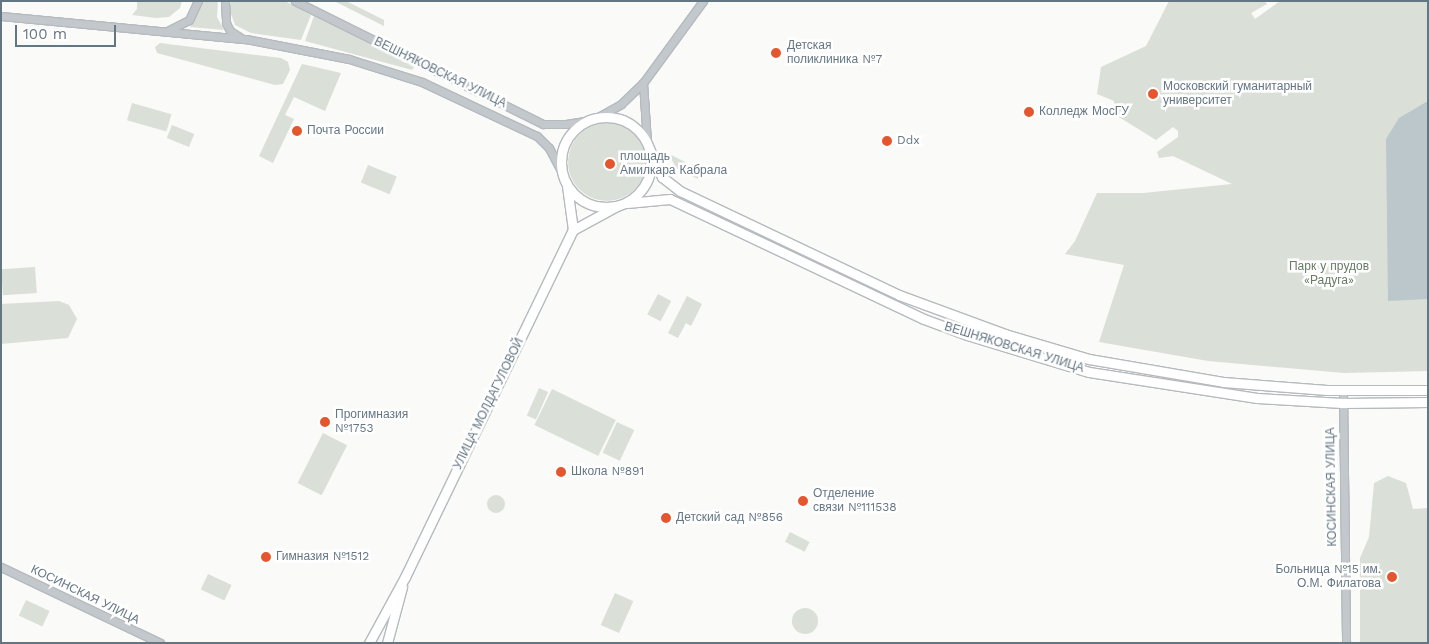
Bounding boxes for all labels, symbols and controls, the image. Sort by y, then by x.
scale bar [18,15,119,47]
text: 100 m [23,25,67,43]
street label: ВЕШНЯКОВСКАЯ УЛИЦА [372,35,508,111]
place label: Детская поликлиника №7 [787,39,882,67]
marker: Детская поликлиника №7 [769,46,783,60]
place label: Московский гуманитарный университет [1163,80,1312,108]
marker: Московский гуманитарный университет [1147,88,1159,100]
place label: Колледж МосГУ [1039,105,1129,119]
marker: Колледж МосГУ [1023,106,1035,118]
place label: Почта России [307,124,384,138]
marker: Почта России [291,125,303,137]
place label: Ddx [897,134,920,148]
marker: Ddx [881,135,893,147]
place label: площадь Амилкара Кабрала [620,150,727,178]
marker: площадь Амилкара Кабрала [604,158,616,170]
park label: Парк у прудов «Радуга» [1289,260,1369,288]
street label: ВЕШНЯКОВСКАЯ УЛИЦА [942,320,1086,376]
street label: УЛИЦА МОЛДАГУЛОВОЙ [451,336,527,472]
place label: Прогимназия №1753 [335,408,408,436]
marker: Прогимназия №1753 [319,416,331,428]
street label: КОСИНСКАЯ УЛИЦА [1324,427,1340,547]
place label: Школа №891 [571,465,644,479]
marker: Школа №891 [555,466,567,478]
place label: Отделение связи №111538 [813,487,897,515]
marker: Отделение связи №111538 [797,495,809,507]
place label: Детский сад №856 [676,511,783,525]
marker: Детский сад №856 [660,512,672,524]
place label: Гимназия №1512 [276,550,369,564]
marker: Гимназия №1512 [260,551,272,563]
street label: КОСИНСКАЯ УЛИЦА [28,562,142,628]
place label: Больница №15 им. О.М. Филатова [1275,563,1381,591]
marker: Больница №15 им. О.М. Филатова [1385,570,1399,584]

